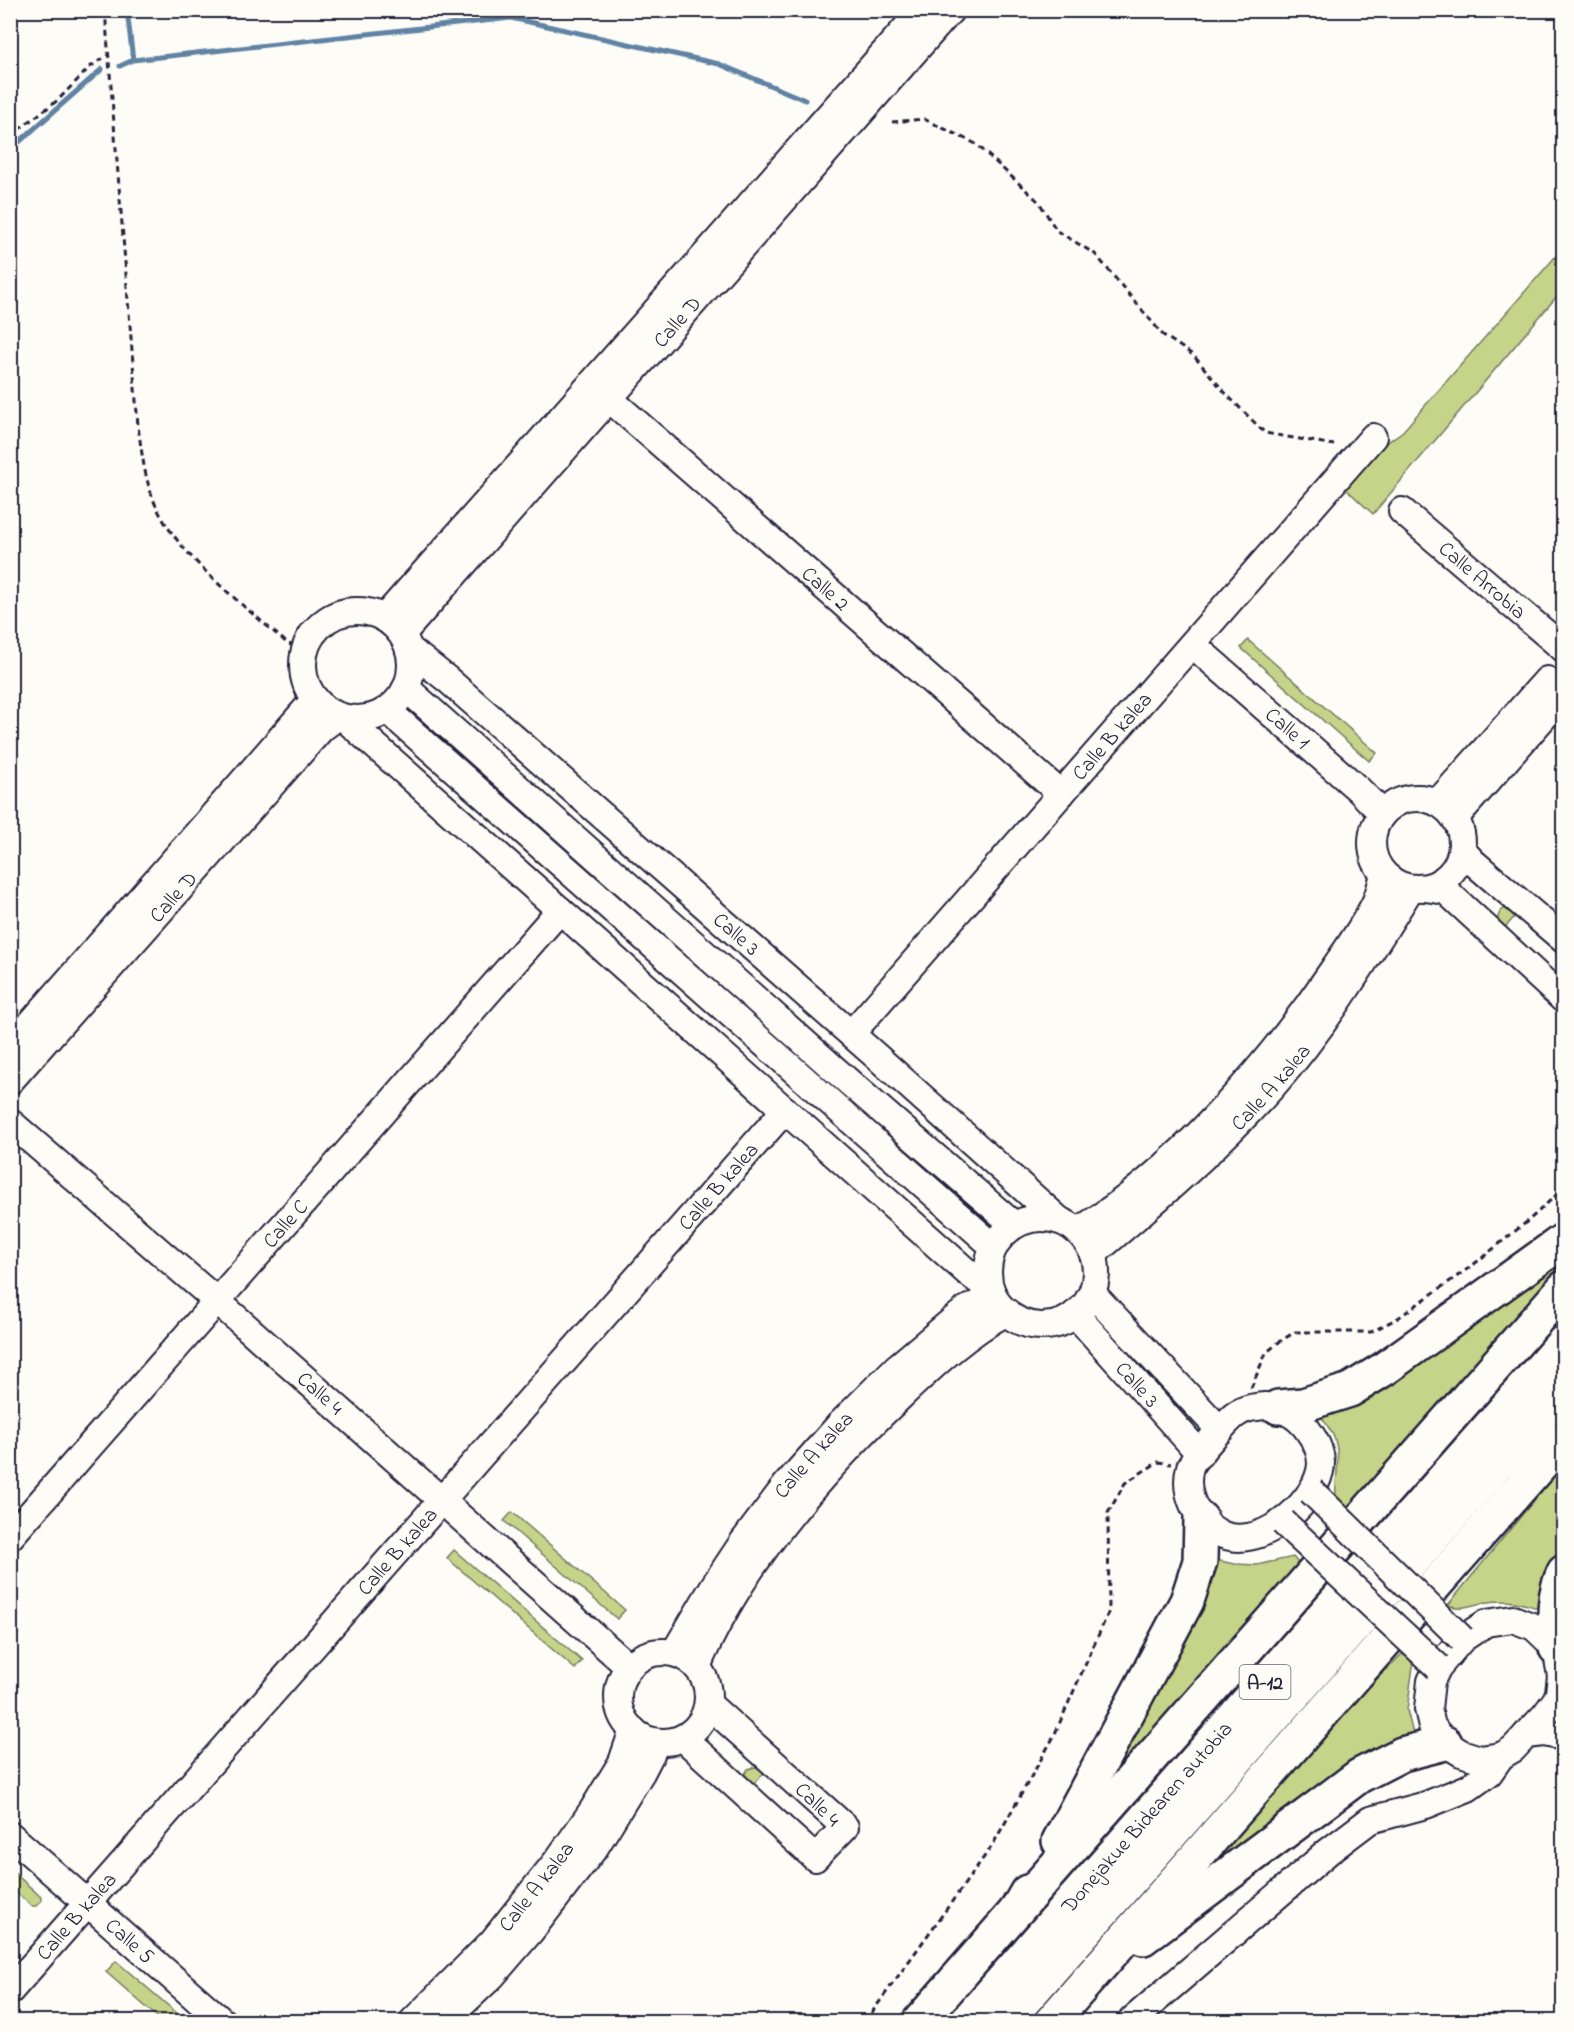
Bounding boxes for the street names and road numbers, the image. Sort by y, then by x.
street label: Calle D [647,291,709,355]
street label: Calle Arrobia [1431,535,1532,627]
street label: Calle 2 [794,560,855,619]
street label: Calle B kalea [1066,686,1160,788]
street label: Calle 1 [1257,701,1316,758]
street label: Calle D [143,866,206,930]
street label: Calle 3 [705,906,765,964]
street label: Calle A kalea [1225,1038,1319,1139]
street label: Calle B kalea [672,1137,767,1238]
street label: Calle C [257,1194,316,1256]
street label: Calle 3 [1107,1356,1165,1415]
street label: Calle 4 [289,1365,349,1423]
street label: Calle A kalea [768,1405,861,1506]
street label: Calle B kalea [351,1502,446,1603]
road number: A-12 [1240,1665,1290,1699]
street label: Donejakue Bidearen autobia [1054,1716,1240,1921]
street label: Calle 4 [787,1776,846,1835]
street label: Calle A kalea [492,1836,583,1939]
street label: Calle B kalea [30,1866,125,1968]
street label: Calle 5 [98,1912,160,1972]

